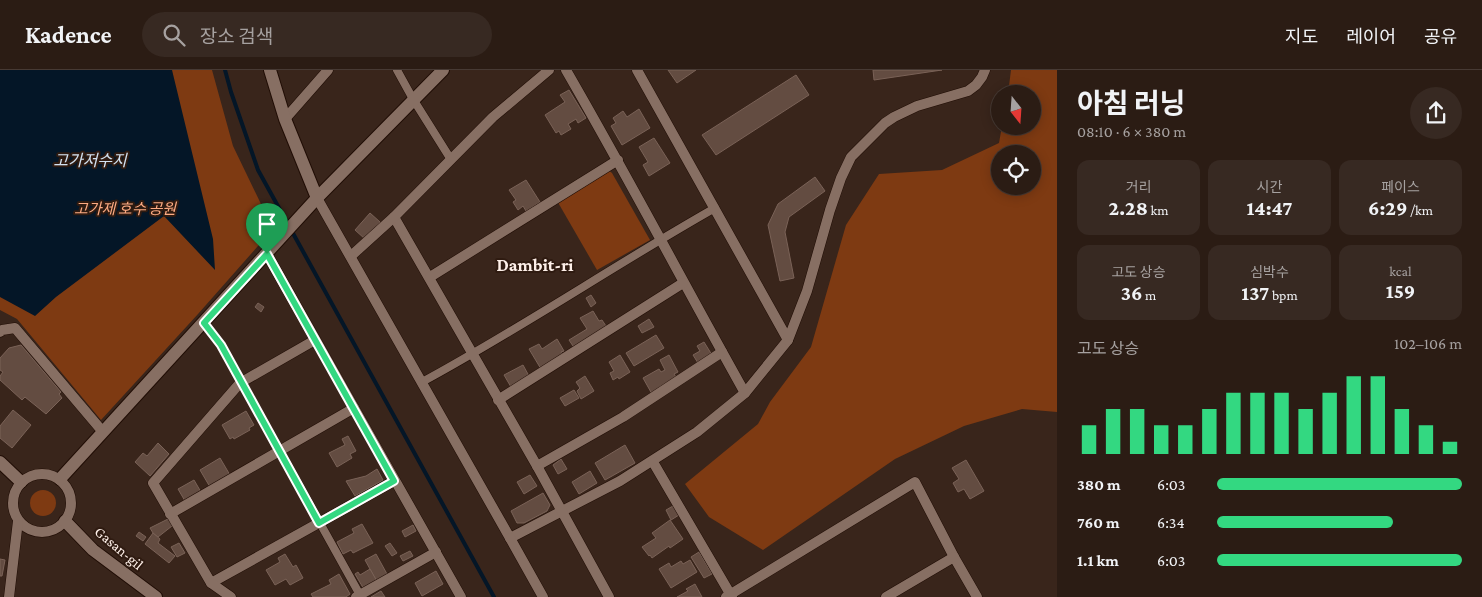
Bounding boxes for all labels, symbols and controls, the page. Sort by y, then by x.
search box [142,12,492,57]
text: Kadence [25,21,112,48]
icon: search [160,21,188,49]
text: 장소 검색 [200,26,273,47]
text: 지도 [1285,27,1318,47]
text: 레이어 [1346,27,1396,47]
text: 공유 [1424,27,1457,47]
north arrow [991,85,1041,135]
map controls [991,85,1041,195]
button: share [1410,87,1462,139]
text: 아침 러닝 [1077,88,1185,119]
text: 08:10 · 6 × 380 m [1077,123,1186,140]
button: locate [991,145,1041,195]
water label: 고가저수지 [53,152,128,169]
text: 거리 [1126,179,1151,195]
text: 시간 [1257,179,1282,195]
text: 페이스 [1381,179,1420,195]
text: 2.28 [1108,196,1148,220]
text: 14:47 [1247,196,1293,220]
text: 6:29 [1368,196,1407,220]
park label: 고가제 호수 공원 [74,201,177,217]
text: km [1148,202,1169,218]
text: /km [1407,202,1433,218]
pin [246,203,288,254]
icon: arrive [253,210,281,238]
district label: Dambit-ri [496,255,574,275]
text: kcal [1389,263,1412,279]
text: 고도 상승 [1111,264,1166,280]
text: 심박수 [1250,264,1289,280]
text: 159 [1386,279,1415,303]
text: 36 [1121,281,1142,305]
text: 137 [1241,281,1269,305]
text: m [1142,287,1156,303]
text: bpm [1269,287,1298,303]
text: 102–106 m [1394,335,1462,352]
text: 고도 상승 [1077,340,1139,357]
text: 380 m [1077,476,1120,493]
text: 6:03 [1157,476,1185,493]
text: 760 m [1077,514,1120,531]
text: 6:34 [1157,514,1185,531]
street label: Gasan-gil [91,523,146,574]
text: 1.1 km [1077,552,1119,569]
text: 6:03 [1157,552,1185,569]

